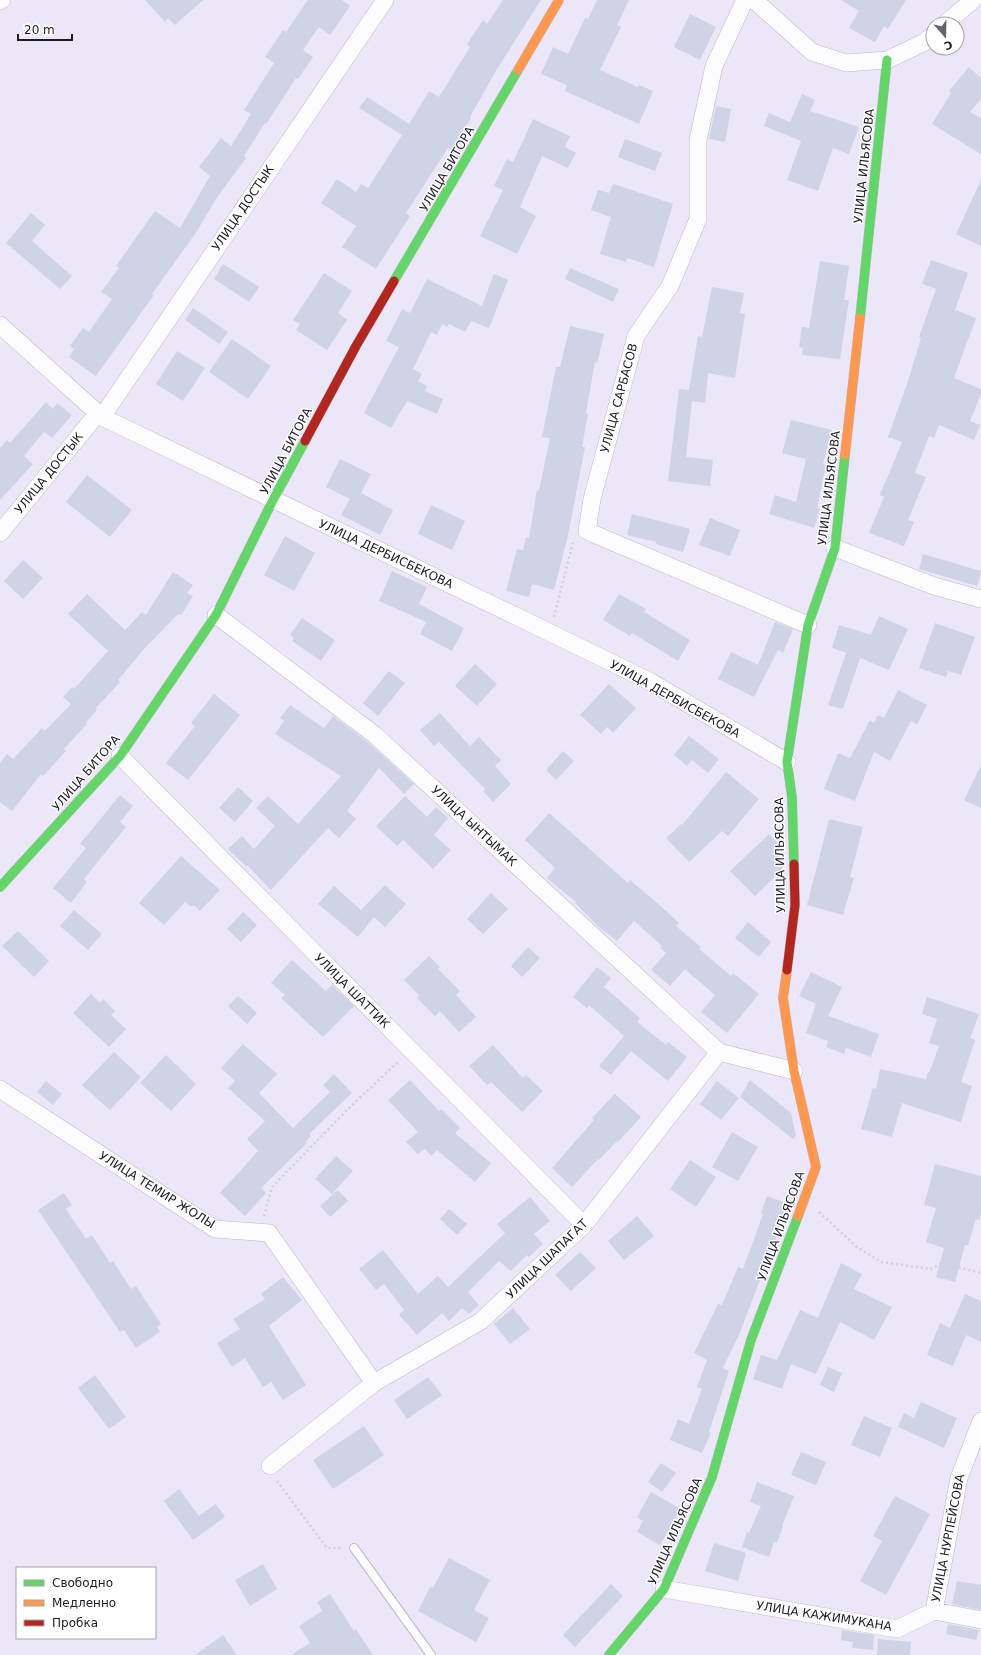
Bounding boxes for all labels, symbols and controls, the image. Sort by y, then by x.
scale bar [18,16,72,42]
north arrow [925,16,965,56]
text: 20 m [24,23,55,37]
text: С [942,37,954,52]
street label: УЛИЦА ИЛЬЯСОВА [851,107,877,224]
street label: УЛИЦА БИТОРА [417,123,477,214]
street label: УЛИЦА ДОСТЫК [209,162,277,253]
street label: УЛИЦА САРБАСОВ [598,342,640,454]
street label: УЛИЦА БИТОРА [257,405,315,497]
street label: УЛИЦА ДОСТЫК [12,429,86,516]
street label: УЛИЦА ИЛЬЯСОВА [815,429,843,546]
street label: УЛИЦА ДЕРБИСБЕКОВА [317,517,456,592]
street label: УЛИЦА ДЕРБИСБЕКОВА [607,657,743,741]
street label: УЛИЦА БИТОРА [49,732,123,814]
street label: УЛИЦА ЫНТЫМАК [429,783,520,869]
street label: УЛИЦА ИЛЬЯСОВА [772,796,788,913]
street label: УЛИЦА ШАТТИК [312,951,393,1032]
street label: УЛИЦА ТЕМИР ЖОЛЫ [96,1149,218,1231]
street label: УЛИЦА ИЛЬЯСОВА [755,1169,808,1283]
street label: УЛИЦА ШАПАГАТ [503,1216,591,1301]
street label: УЛИЦА НУРПЕЙСОВА [928,1472,967,1603]
street label: УЛИЦА ИЛЬЯСОВА [645,1475,705,1587]
legend [16,1567,156,1639]
text: Свободно [52,1576,113,1590]
text: Медленно [52,1596,116,1610]
street label: УЛИЦА КАЖИМУКАНА [755,1598,893,1634]
text: Пробка [52,1616,98,1630]

